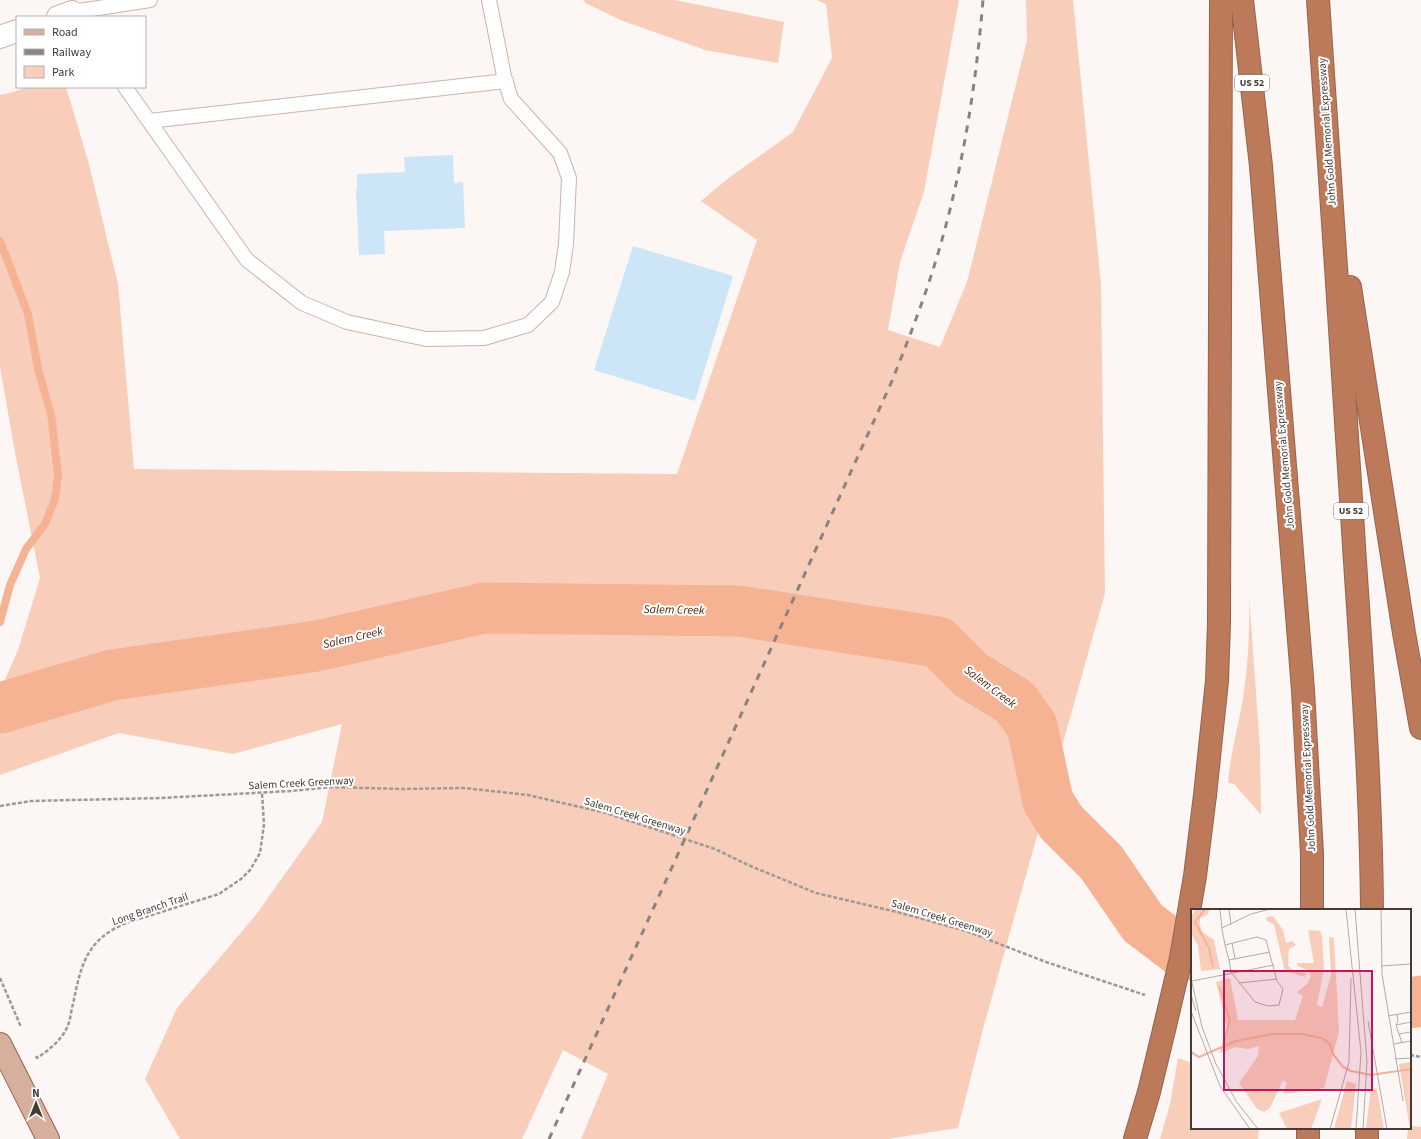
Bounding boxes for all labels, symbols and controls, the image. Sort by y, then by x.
legend [16,16,146,88]
text: Road [52,24,78,41]
text: Railway [52,44,91,61]
street label: John Gold Memorial Expressway [1314,58,1340,206]
text: Park [52,64,74,81]
road number: US 52 [1235,75,1269,91]
street label: John Gold Memorial Expressway [1270,381,1298,529]
road number: US 52 [1334,503,1368,519]
water label: Salem Creek [643,601,705,619]
water label: Salem Creek [321,623,385,653]
water label: Salem Creek [961,662,1020,712]
street label: John Gold Memorial Expressway [1297,704,1319,852]
street label: Salem Creek Greenway [248,773,354,793]
street label: Salem Creek Greenway [582,793,688,839]
street label: Long Branch Trail [110,889,190,929]
street label: Salem Creek Greenway [889,895,995,941]
inset map [1191,909,1411,1129]
north arrow [16,1083,56,1123]
text: N [32,1086,40,1101]

